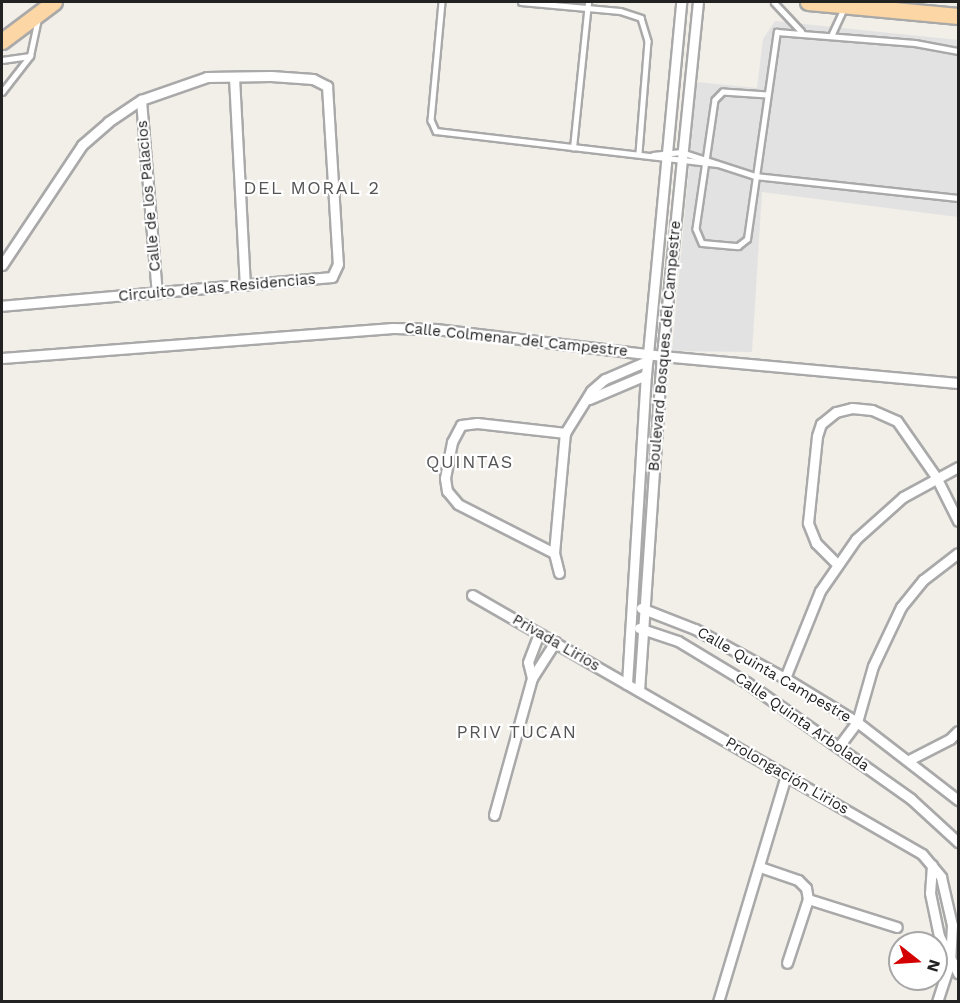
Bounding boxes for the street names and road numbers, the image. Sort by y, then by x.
street label: Calle de los Palacios [133,120,165,272]
street label: Boulevard Bosques del Campestre [645,220,685,472]
street label: Circuito de las Residencias [118,270,316,306]
street label: Calle Colmenar del Campestre [403,319,629,361]
street label: Privada Lirios [509,611,603,675]
street label: Calle Quinta Campestre [694,623,854,727]
street label: Calle Quinta Arbolada [731,669,873,775]
street label: Prolongación Lirios [722,733,852,819]

